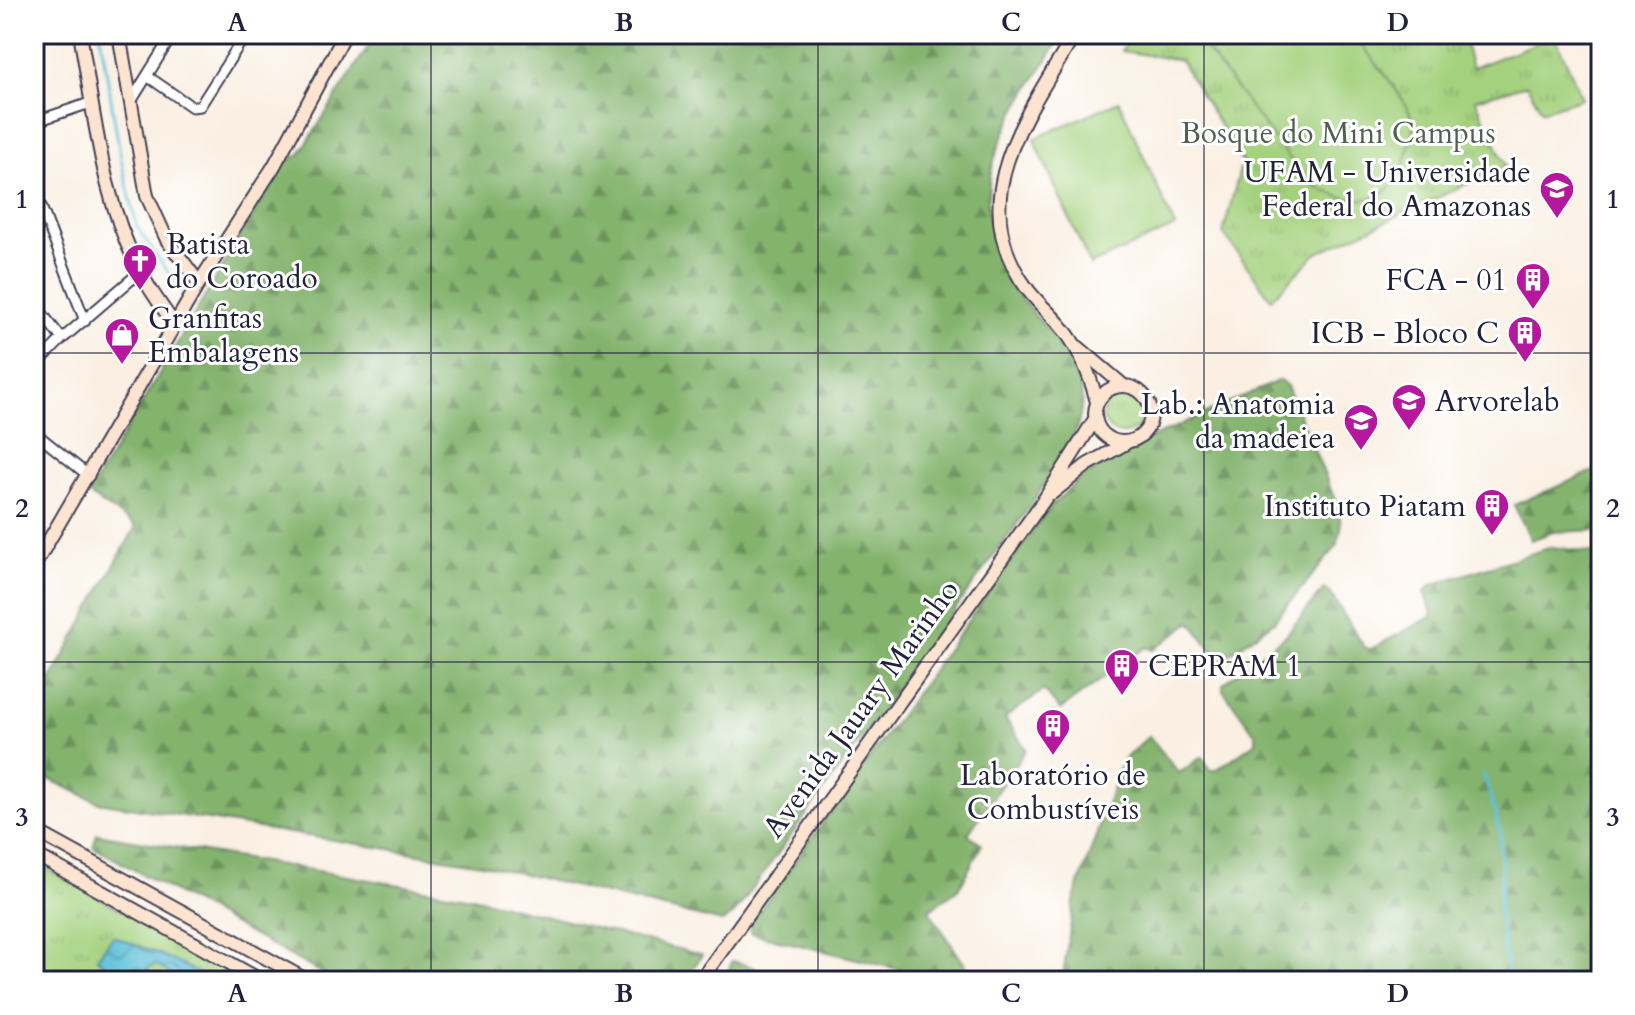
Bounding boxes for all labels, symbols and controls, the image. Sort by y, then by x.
text: A [227,5,247,40]
text: B [615,5,633,40]
text: C [1001,5,1021,40]
text: D [1387,5,1409,40]
park label: Bosque do Mini Campus [1180,113,1496,154]
place label: UFAM - Universidade Federal do Amazonas [1244,152,1531,227]
school or university icon: UFAM - Universidade Federal do Amazonas [1538,170,1576,220]
text: 1 [15,182,29,217]
text: 1 [1606,182,1620,217]
place label: Batista do Coroado [166,224,318,299]
church icon: Batista do Coroado [121,242,159,292]
place label: FCA - 01 [1385,260,1507,301]
building icon: FCA - 01 [1514,261,1552,311]
place label: Granfitas Embalagens [148,298,299,373]
place label: ICB - Bloco C [1311,313,1499,354]
building icon: ICB - Bloco C [1506,314,1544,364]
shop icon: Granfitas Embalagens [103,316,141,366]
place label: Arvorelab [1435,381,1560,422]
school or university icon: Arvorelab [1390,382,1428,432]
place label: Lab.: Anatomia da madeiea [1141,384,1335,459]
school or university icon: Lab.: Anatomia da madeiea [1342,402,1380,452]
place label: Instituto Piatam [1264,486,1467,527]
building icon: Instituto Piatam [1473,487,1511,537]
text: 2 [15,491,29,526]
text: 2 [1606,491,1620,526]
street label: Avenida Jauary Marinho [753,571,969,847]
place label: CEPRAM 1 [1148,646,1301,687]
building icon: CEPRAM 1 [1103,647,1141,697]
building icon: Laboratório de Combustíveis [1034,707,1072,757]
place label: Laboratório de Combustíveis [960,755,1146,830]
text: 3 [15,800,29,835]
text: 3 [1606,800,1620,835]
text: A [227,976,247,1011]
text: B [615,976,633,1011]
text: C [1001,976,1021,1011]
text: D [1387,976,1409,1011]

